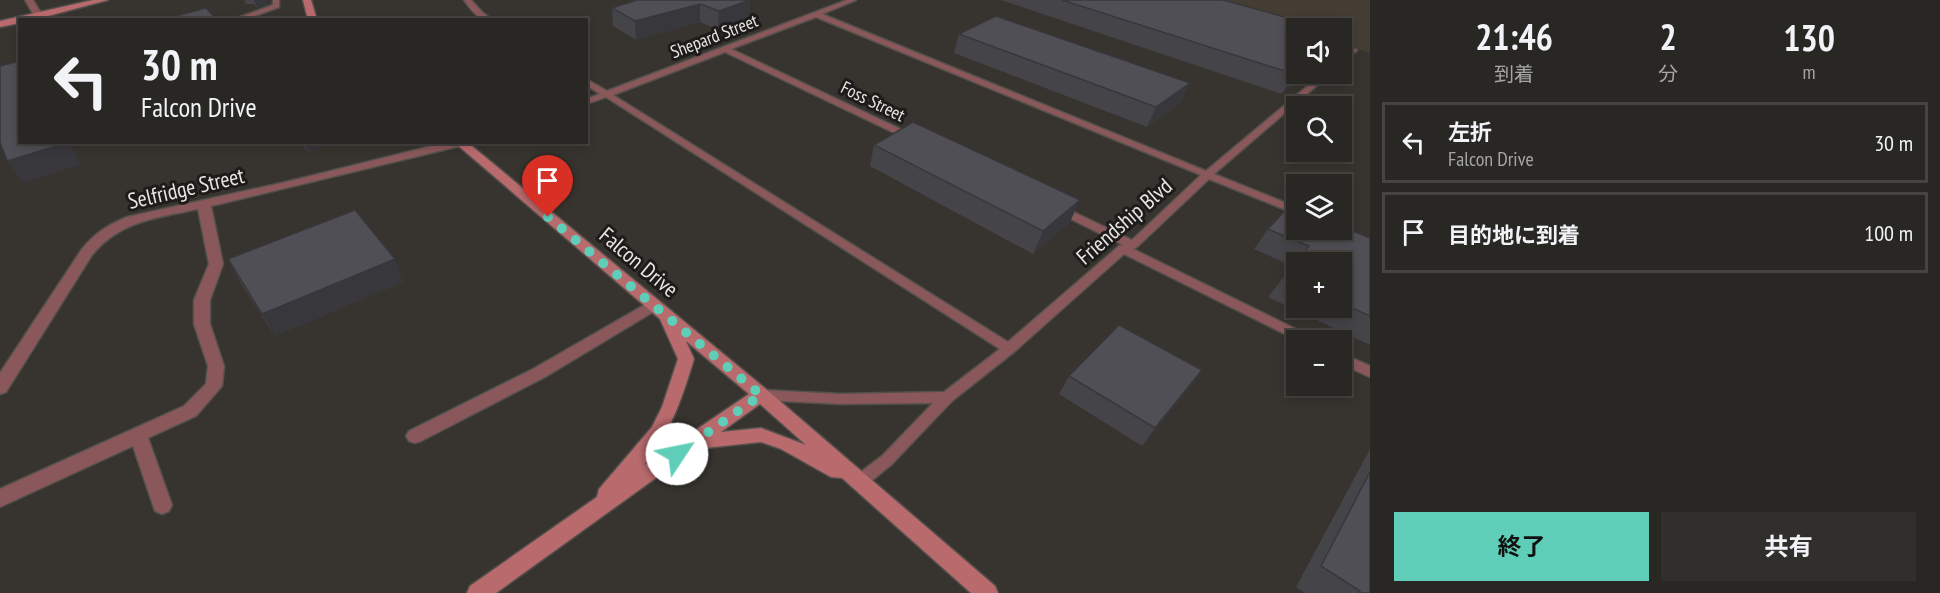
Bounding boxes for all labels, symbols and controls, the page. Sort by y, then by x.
street label: Shepard Street [667,9,761,63]
text: 21:46 [1475,13,1553,60]
text: 2 [1660,13,1677,60]
text: 130 [1783,14,1835,61]
map controls [1286,18,1352,396]
button: sound [1286,18,1352,84]
text: 30 m [141,37,218,92]
icon: left [42,42,120,120]
text: m [1803,59,1816,85]
text: 到着 [1494,61,1534,87]
text: 分 [1658,61,1678,87]
street label: Foss Street [837,76,909,126]
text: Falcon Drive [141,90,257,124]
button: search [1286,96,1352,162]
text: 左折 [1448,118,1492,146]
icon: left [1397,126,1430,159]
text: 30 m [1874,129,1913,157]
text: Falcon Drive [1448,146,1534,172]
pin [522,155,573,217]
street label: Selfridge Street [125,161,247,215]
icon: arrive [531,164,564,197]
street label: Friendship Blvd [1070,172,1178,270]
button: layers [1286,174,1352,240]
icon: arrive [1397,216,1430,249]
text: 100 m [1864,219,1913,247]
street label: Falcon Drive [594,221,684,303]
text: 目的地に到着 [1448,221,1580,249]
button: + [1286,252,1352,318]
button: − [1286,330,1352,396]
position arrow [645,422,709,486]
button: 終了 [1394,512,1649,581]
button: 共有 [1661,512,1916,581]

